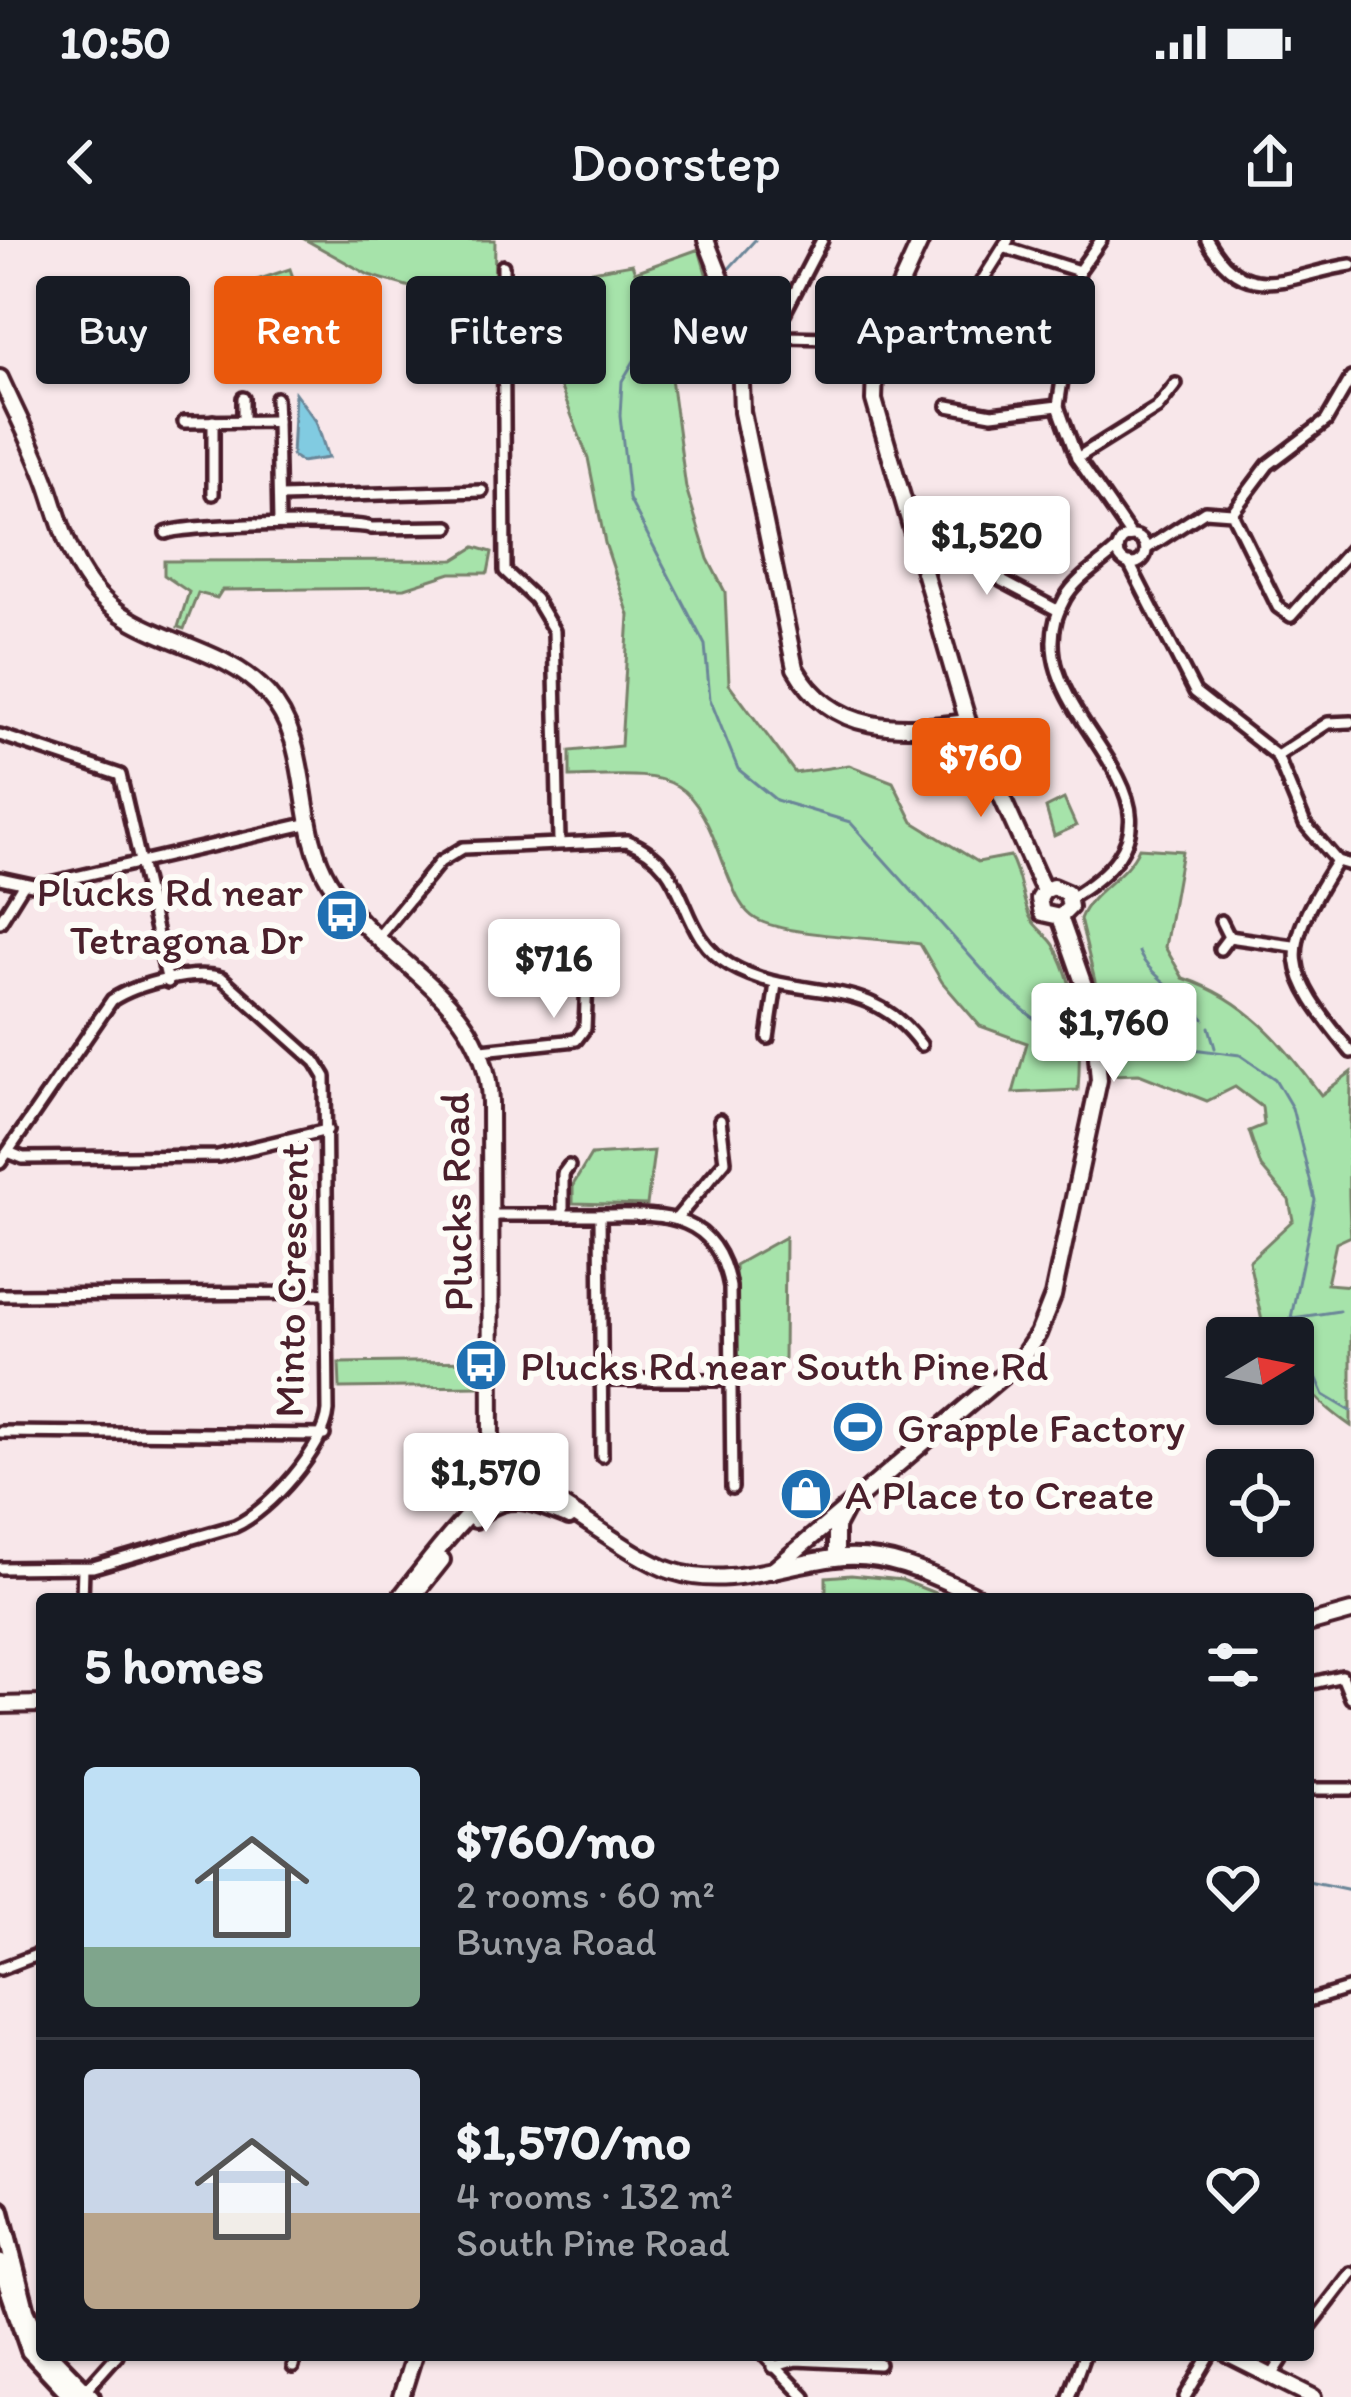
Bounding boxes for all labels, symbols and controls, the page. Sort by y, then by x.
text: 10:50 [60,15,171,69]
icon: back [48,129,114,195]
icon: share [1237,129,1303,195]
text: Doorstep [570,130,781,195]
chip: Buy [36,276,190,384]
chip: Rent [214,276,382,384]
chip: Filters [406,276,606,384]
chip: New [630,276,791,384]
chip: Apartment [815,276,1095,384]
pin: $1,520 [889,496,1085,598]
text: $1,520 [931,511,1043,558]
pin: $760 [910,718,1052,820]
text: $760 [939,733,1023,780]
place label: Plucks Rd near Tetragona Dr [36,866,303,965]
bus stop icon: Plucks Rd near Tetragona Dr [314,887,370,943]
pin: $716 [483,919,625,1021]
text: $716 [515,934,593,981]
pin: $1,760 [1016,983,1212,1085]
text: $1,760 [1058,998,1170,1045]
street label: Plucks Road [429,1092,483,1312]
street label: Minto Crescent [263,1142,319,1418]
north arrow [1206,1317,1314,1425]
map controls [1206,1317,1314,1557]
bus stop icon: Plucks Rd near South Pine Rd [453,1337,509,1393]
place label: Plucks Rd near South Pine Rd [520,1340,1048,1391]
sports icon: Grapple Factory [830,1399,886,1455]
place label: Grapple Factory [897,1402,1185,1453]
pin: $1,570 [388,1433,584,1535]
text: $1,570 [431,1448,541,1495]
button: locate [1206,1449,1314,1557]
shop icon: A Place to Create [778,1466,834,1522]
place label: A Place to Create [845,1469,1154,1520]
icon: filters [1200,1632,1266,1698]
text: 5 homes [84,1635,264,1696]
text: $760/mo [456,1810,656,1871]
icon: home [180,1815,324,1959]
icon: heart [1200,1854,1266,1920]
text: 2 rooms · 60 m² [456,1871,715,1918]
text: Bunya Road [456,1918,657,1965]
text: $1,570/mo [456,2111,691,2172]
icon: home [180,2117,324,2261]
icon: heart [1200,2156,1266,2222]
text: 4 rooms · 132 m² [456,2172,733,2219]
text: South Pine Road [456,2219,730,2266]

